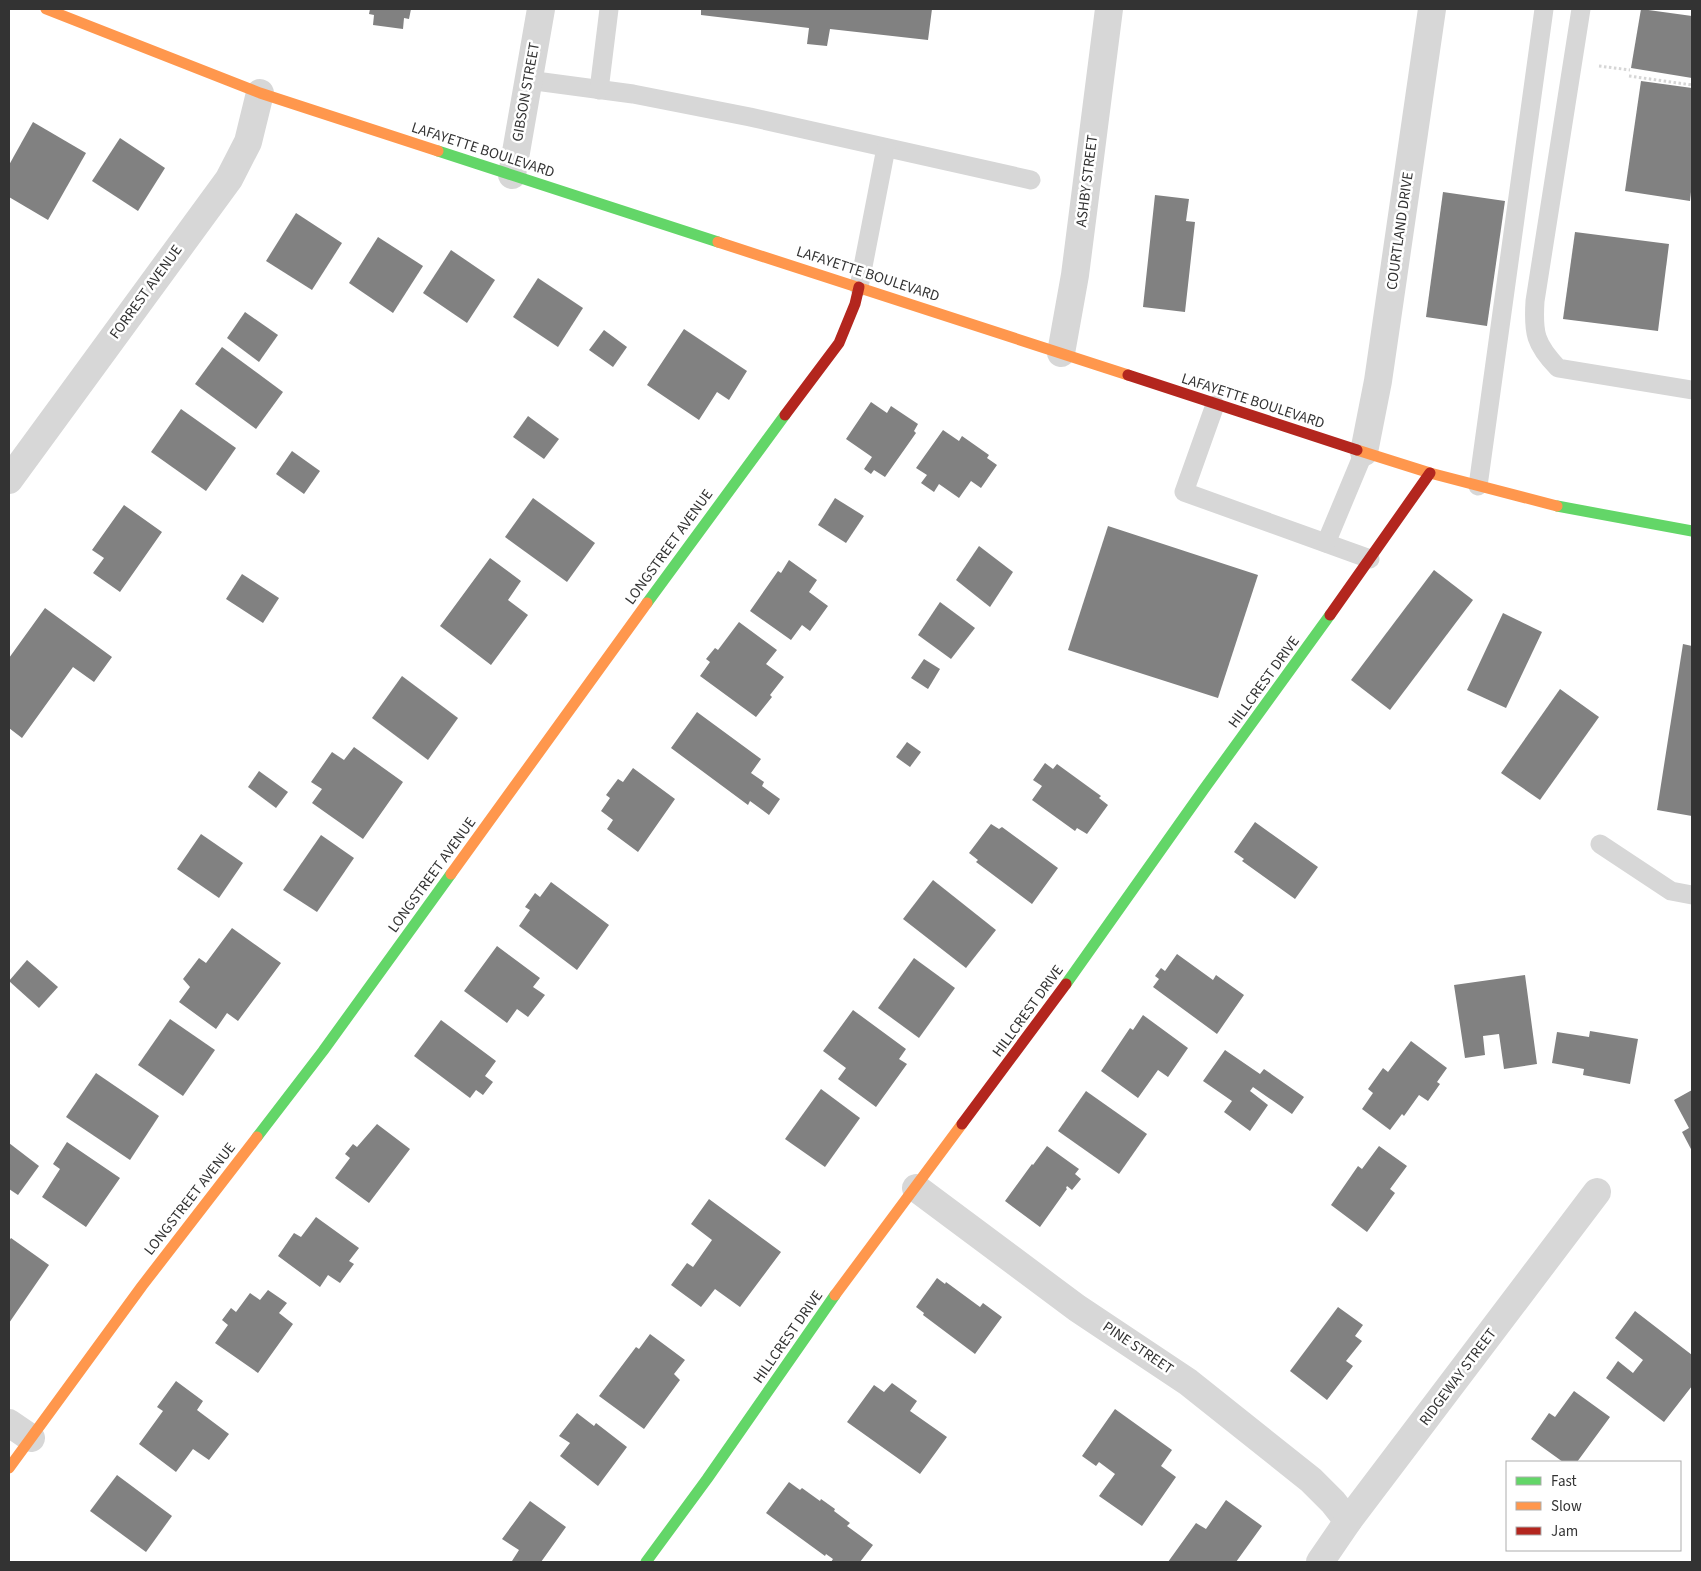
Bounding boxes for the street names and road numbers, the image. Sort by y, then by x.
street label: GIBSON STREET [507,41,545,143]
street label: LAFAYETTE BOULEVARD [409,117,557,183]
street label: ASHBY STREET [1071,134,1103,228]
street label: COURTLAND DRIVE [1381,171,1419,291]
street label: FORREST AVENUE [105,241,187,343]
street label: LAFAYETTE BOULEVARD [794,241,942,307]
street label: LAFAYETTE BOULEVARD [1179,368,1327,434]
street label: LONGSTREET AVENUE [620,485,718,609]
street label: HILLCREST DRIVE [1223,632,1305,732]
street label: LONGSTREET AVENUE [383,813,481,937]
street label: HILLCREST DRIVE [987,961,1069,1061]
street label: LONGSTREET AVENUE [139,1138,241,1260]
street label: HILLCREST DRIVE [748,1286,828,1388]
street label: PINE STREET [1098,1317,1178,1379]
street label: RIDGEWAY STREET [1414,1324,1502,1430]

